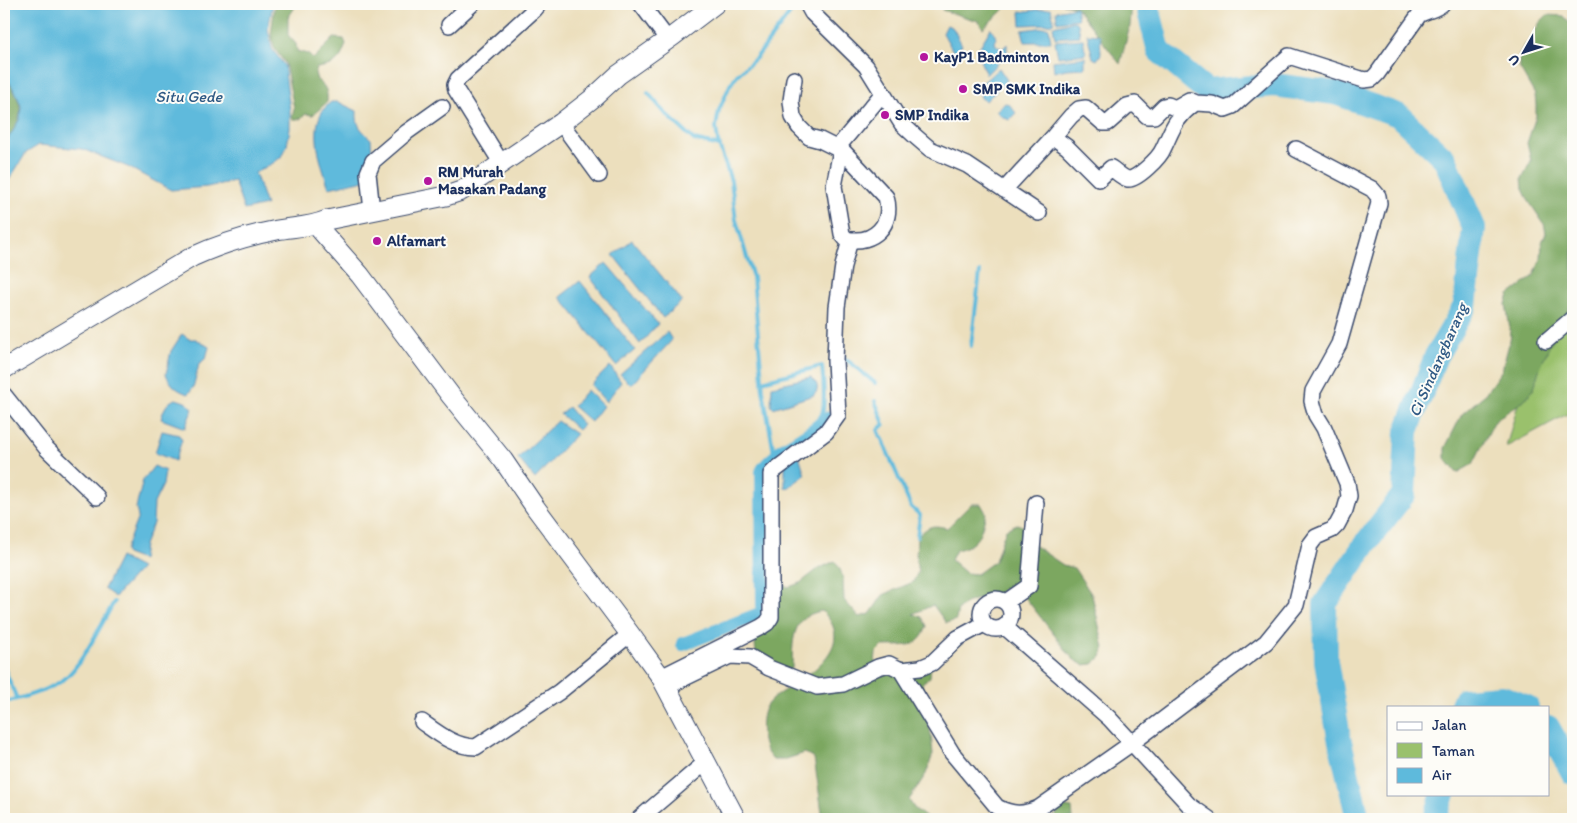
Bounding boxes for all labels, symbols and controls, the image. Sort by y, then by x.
north arrow [1500,28,1550,78]
place label: KayP1 Badminton [934,48,1050,67]
marker: KayP1 Badminton [918,51,930,63]
text: U [1505,51,1524,69]
place label: SMP SMK Indika [973,80,1081,98]
marker: SMP SMK Indika [957,83,969,95]
water label: Situ Gede [156,87,224,106]
place label: SMP Indika [895,106,969,124]
marker: SMP Indika [879,109,891,121]
place label: RM Murah Masakan Padang [438,163,547,199]
marker: RM Murah Masakan Padang [422,175,434,187]
place label: Alfamart [386,232,446,250]
marker: Alfamart [371,235,383,247]
water label: Ci Sindangbarang [1404,299,1472,420]
legend [1387,706,1550,796]
text: Jalan [1432,716,1466,734]
text: Taman [1432,742,1475,760]
text: Air [1432,766,1451,784]

